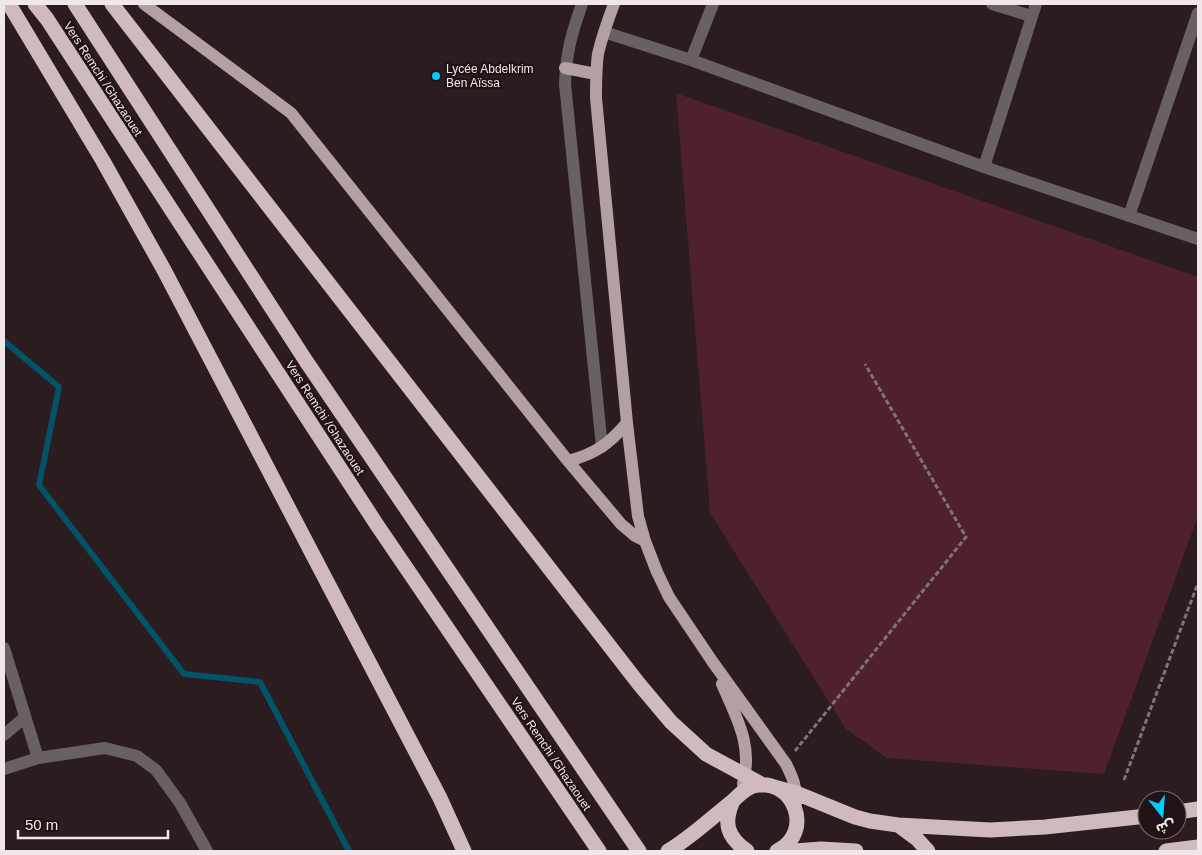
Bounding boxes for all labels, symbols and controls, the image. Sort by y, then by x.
street label: Vers Remchi /Ghazaouet [61,19,146,139]
place label: Lycée Abdelkrim Ben Aïssa [446,62,534,90]
marker: Lycée Abdelkrim Ben Aïssa [430,70,442,82]
street label: Vers Remchi /Ghazaouet [283,358,368,478]
street label: Vers Remchi /Ghazaouet [508,695,594,814]
north arrow [1137,790,1187,840]
scale bar [18,808,168,840]
text: 50 m [25,816,58,833]
text: ش [1154,817,1177,838]

